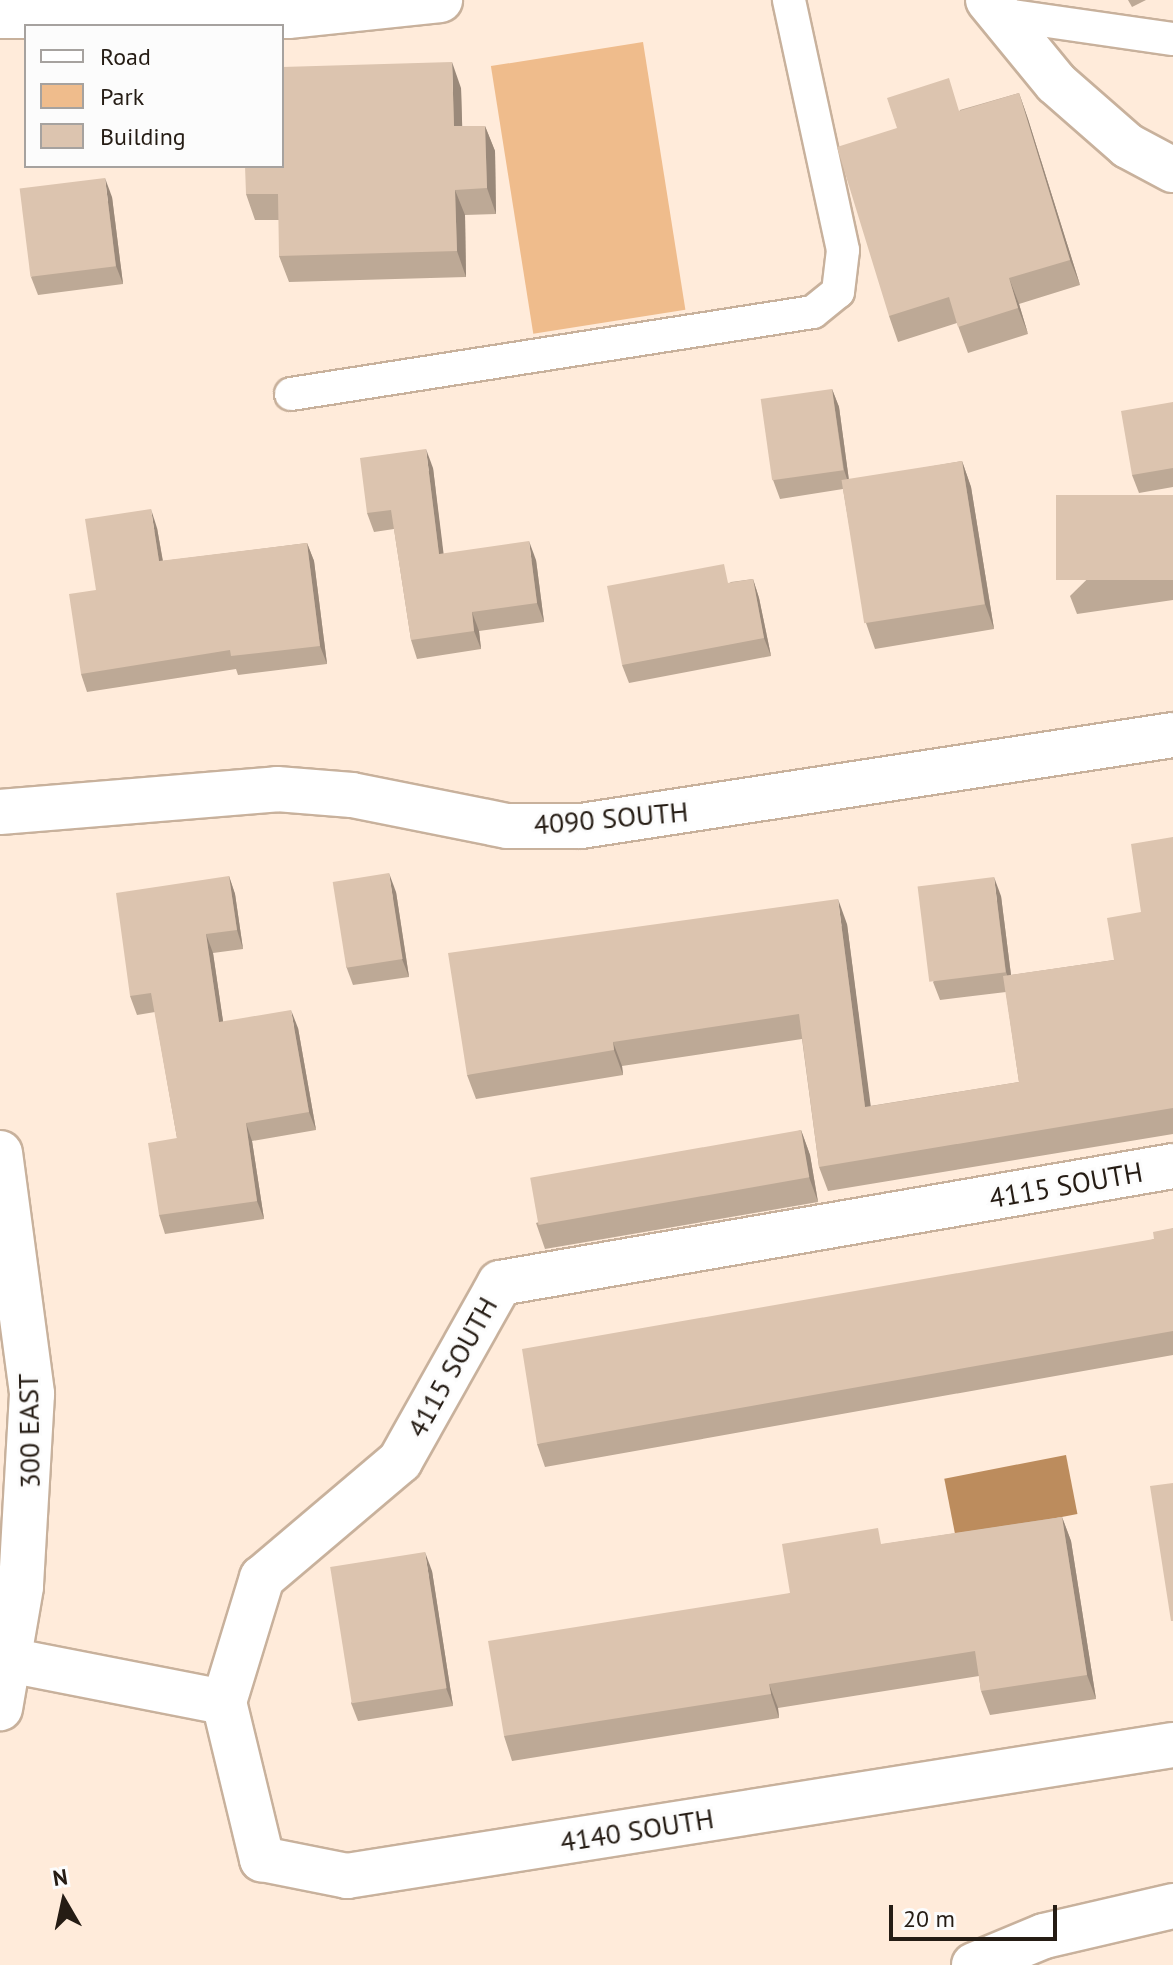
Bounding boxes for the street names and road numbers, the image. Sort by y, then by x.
street label: 4090 SOUTH [532,795,690,841]
street label: 4115 SOUTH [987,1155,1145,1215]
street label: 4115 SOUTH [400,1291,504,1443]
street label: 300 EAST [11,1373,47,1489]
street label: 4140 SOUTH [558,1801,716,1859]

